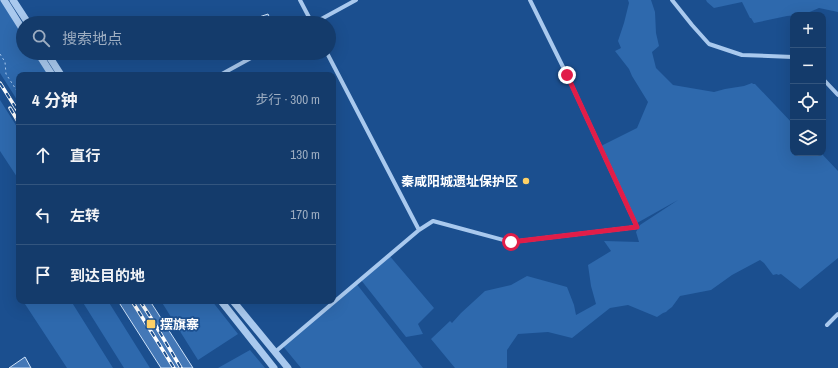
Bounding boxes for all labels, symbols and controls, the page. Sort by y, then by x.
map controls [790,12,826,156]
button: + [790,12,826,48]
search box [16,16,336,60]
icon: search [30,27,52,49]
text: 搜索地点 [62,28,122,49]
button: − [790,48,826,84]
route end [558,66,576,84]
button: locate [790,84,826,120]
text: 4 分钟 [32,88,78,111]
text: 步行 · 300 m [255,91,320,108]
button: layers [790,120,826,156]
icon: ahead [32,144,54,166]
text: 直行 [70,145,100,166]
text: 130 m [290,146,320,163]
place label: 秦咸阳城遗址保护区 [401,173,518,190]
marker: 秦咸阳城遗址保护区 [521,176,531,186]
icon: left [32,204,54,226]
text: 左转 [70,205,100,226]
text: 170 m [290,206,320,223]
route start [502,233,520,251]
icon: arrive [32,264,54,286]
text: 到达目的地 [70,265,145,286]
place label: 摆旗寨 [160,316,199,333]
marker: 摆旗寨 [145,318,157,330]

